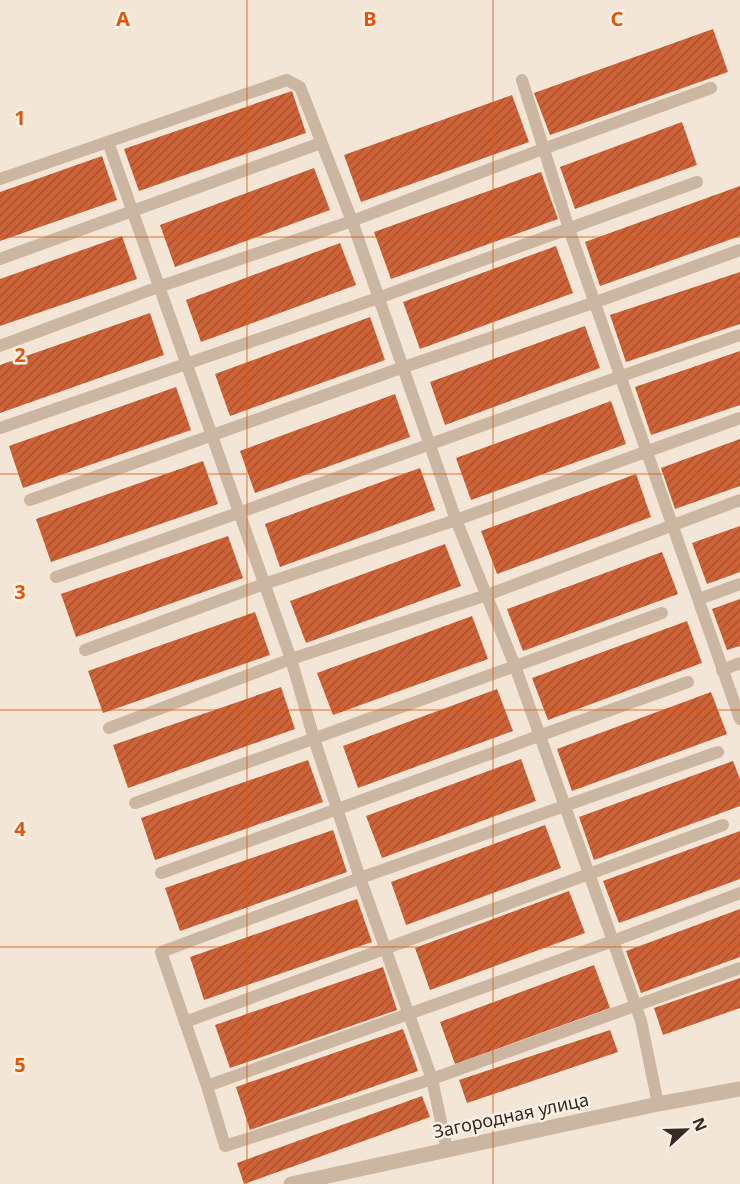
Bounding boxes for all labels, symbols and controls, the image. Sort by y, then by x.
text: A [116,5,130,32]
text: B [363,5,377,32]
text: C [611,5,624,32]
text: 1 [14,104,26,131]
text: 2 [14,341,26,368]
text: 3 [14,578,26,605]
text: 4 [14,815,26,842]
text: 5 [14,1051,26,1078]
street label: Загородная улица [431,1087,591,1143]
north arrow [656,1100,716,1160]
text: N [687,1114,713,1135]

